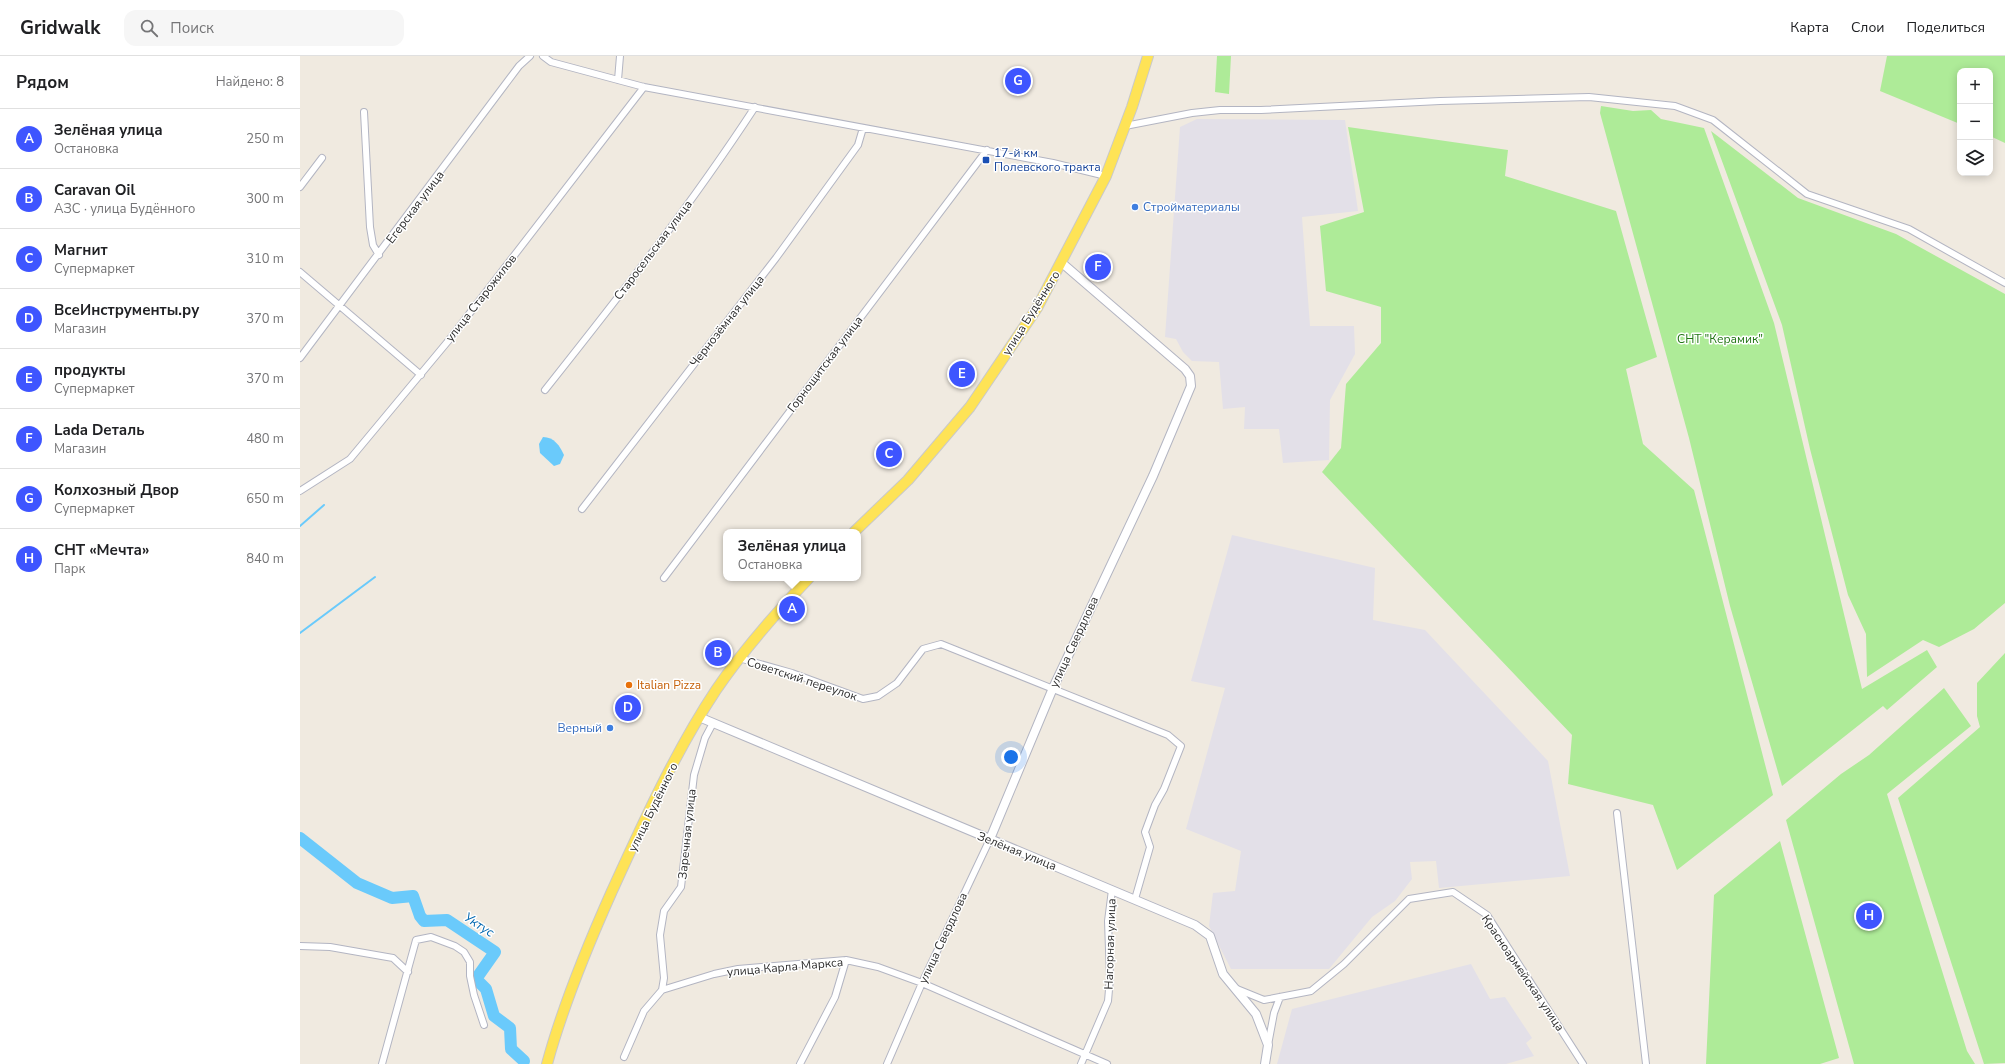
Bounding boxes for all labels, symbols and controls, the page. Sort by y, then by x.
search box [124,10,404,46]
text: Gridwalk [20,15,100,41]
icon: search [138,17,160,39]
text: Поиск [170,18,214,38]
text: Карта [1790,18,1829,37]
text: Слои [1851,18,1885,37]
text: Поделиться [1907,18,1985,37]
pin: G [1005,66,1031,96]
map controls [1957,68,1993,176]
button: + [1957,68,1993,104]
text: Рядом [16,71,69,94]
text: Найдено: 8 [216,73,284,91]
button: − [1957,104,1993,140]
text: Зелёная улица [54,120,163,140]
text: A [24,130,34,148]
text: 250 m [246,130,284,148]
text: Остановка [54,140,119,158]
button: layers [1957,140,1993,176]
place label: 17-й км Полевского тракта [994,145,1101,175]
marker: 17-й км Полевского тракта [981,155,991,165]
street label: Егерская улица [382,167,448,247]
text: Caravan Oil [54,180,135,200]
text: B [25,190,33,208]
text: 300 m [246,190,284,208]
street label: Старосельская улица [610,197,696,303]
place label: Стройматериалы [1143,199,1240,215]
text: АЗС · улица Будённого [54,200,195,218]
marker: Стройматериалы [1130,202,1140,212]
text: Магнит [54,240,108,260]
text: C [25,250,33,268]
text: 310 m [246,250,284,268]
street label: улица Старожилов [442,251,521,345]
pin: F [1085,252,1111,282]
text: Супермаркет [54,260,135,278]
street label: улица Будённого [998,267,1064,358]
street label: Чернозёмная улица [686,272,768,370]
text: ВсеИнструменты.ру [54,300,199,320]
text: D [24,310,34,328]
text: 370 m [246,310,284,328]
street label: Горнощитская улица [784,313,866,415]
text: Магазин [54,320,106,338]
park label: СНТ "Керамик" [1677,331,1763,347]
pin: E [949,359,975,389]
text: продукты [54,360,126,380]
text: E [25,370,33,388]
text: 370 m [246,370,284,388]
text: Супермаркет [54,380,135,398]
text: Lada Dеталь [54,420,144,440]
text: F [25,430,33,448]
text: 480 m [246,430,284,448]
pin: C [876,439,902,469]
text: Магазин [54,440,106,458]
text: Колхозный Двор [54,480,179,500]
text: G [24,490,34,508]
text: 650 m [246,490,284,508]
text: Супермаркет [54,500,135,518]
popup [723,529,861,581]
text: Зелёная улица [738,536,846,556]
text: СНТ «Мечта» [54,540,149,560]
text: H [24,550,34,568]
text: 840 m [246,550,284,568]
text: Остановка [738,556,803,574]
text: Парк [54,560,85,578]
pin: A [779,594,805,624]
street label: улица Свердлова [1046,594,1102,690]
pin: B [705,638,731,668]
street label: Советский переулок [745,654,860,705]
place label: Italian Pizza [637,677,701,693]
marker: Italian Pizza [624,680,634,690]
pin: D [615,693,641,723]
place label: Верный [557,720,602,736]
marker: Верный [605,723,615,733]
your location [1001,747,1021,767]
street label: улица Будённого [625,760,682,854]
street label: Заречная улица [674,788,700,880]
street label: Зелёная улица [975,828,1059,874]
street label: улица Свердлова [915,890,971,986]
street label: Нагорная улица [1100,898,1120,990]
pin: H [1856,901,1882,931]
water label: Уктус [460,908,499,942]
street label: Красноармейская улица [1478,912,1568,1034]
street label: улица Карла Маркса [726,954,844,980]

